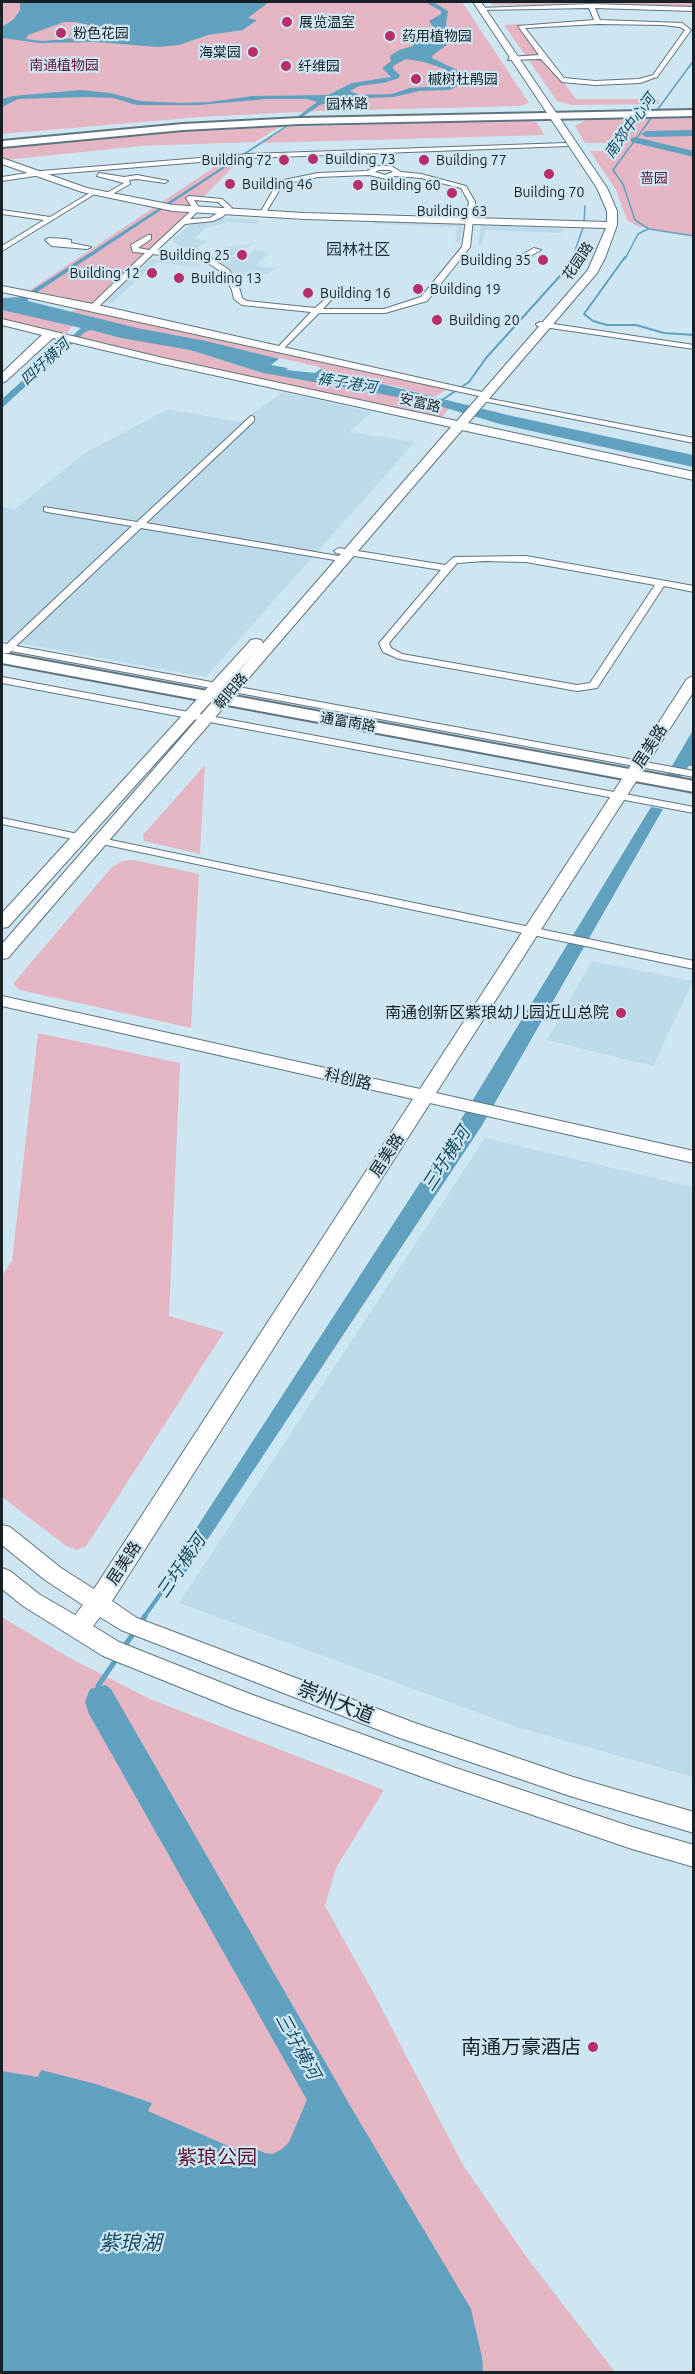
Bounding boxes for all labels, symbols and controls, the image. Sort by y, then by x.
place label: 展览温室 [299,14,355,30]
marker: 展览温室 [280,15,294,29]
place label: 粉色花园 [73,25,129,41]
marker: 粉色花园 [54,26,68,40]
place label: 药用植物园 [402,28,472,44]
marker: 药用植物园 [383,29,397,43]
place label: 海棠园 [199,44,241,60]
marker: 海棠园 [246,45,260,59]
park label: 南通植物园 [29,57,99,73]
place label: 纤维园 [298,58,340,74]
marker: 纤维园 [279,59,293,73]
place label: 槭树杜鹃园 [428,71,498,87]
marker: 槭树杜鹃园 [409,72,423,86]
water label: 南郊中心河 [601,90,659,162]
street label: 园林路 [326,95,368,113]
place label: Building 73 [325,151,396,167]
place label: Building 72 [201,152,272,168]
marker: Building 73 [306,152,320,166]
place label: Building 77 [436,152,507,168]
marker: Building 72 [277,153,291,167]
marker: Building 77 [417,153,431,167]
marker: Building 70 [542,167,556,181]
park label: 啬园 [640,170,668,186]
place label: Building 46 [242,176,313,192]
marker: Building 46 [223,177,237,191]
place label: Building 60 [370,177,441,193]
marker: Building 60 [351,178,365,192]
place label: Building 70 [514,184,584,200]
marker: Building 63 [445,186,459,200]
place label: Building 63 [417,203,487,219]
street label: 花园路 [559,239,597,283]
district label: 园林社区 [326,240,390,260]
place label: Building 25 [159,247,230,263]
marker: Building 25 [235,248,249,262]
place label: Building 35 [460,252,531,268]
marker: Building 35 [536,253,550,267]
place label: Building 12 [69,265,140,281]
marker: Building 12 [145,266,159,280]
place label: Building 13 [191,270,262,286]
marker: Building 13 [172,271,186,285]
place label: Building 19 [430,281,501,297]
marker: Building 19 [411,282,425,296]
place label: Building 16 [320,285,391,301]
marker: Building 16 [301,286,315,300]
place label: Building 20 [449,312,520,328]
marker: Building 20 [430,313,444,327]
water label: 四圩横河 [17,335,73,389]
water label: 裤子港河 [316,369,378,397]
street label: 安富路 [398,390,442,416]
street label: 朝阳路 [211,670,251,712]
street label: 通富南路 [319,709,377,735]
street label: 居美路 [629,721,671,771]
place label: 南通创新区紫琅幼儿园近山总院 [385,1003,609,1023]
marker: 南通创新区紫琅幼儿园近山总院 [614,1006,628,1020]
street label: 科创路 [322,1064,374,1094]
water label: 三圩横河 [417,1123,475,1195]
street label: 居美路 [366,1130,408,1180]
water label: 三圩横河 [152,1530,210,1602]
street label: 居美路 [103,1538,145,1588]
street label: 崇州大道 [294,1676,378,1728]
water label: 三圩横河 [271,2009,325,2083]
place label: 南通万豪酒店 [461,2035,581,2059]
marker: 南通万豪酒店 [586,2040,600,2054]
park label: 紫琅公园 [177,2145,257,2169]
water label: 紫琅湖 [99,2230,161,2256]

